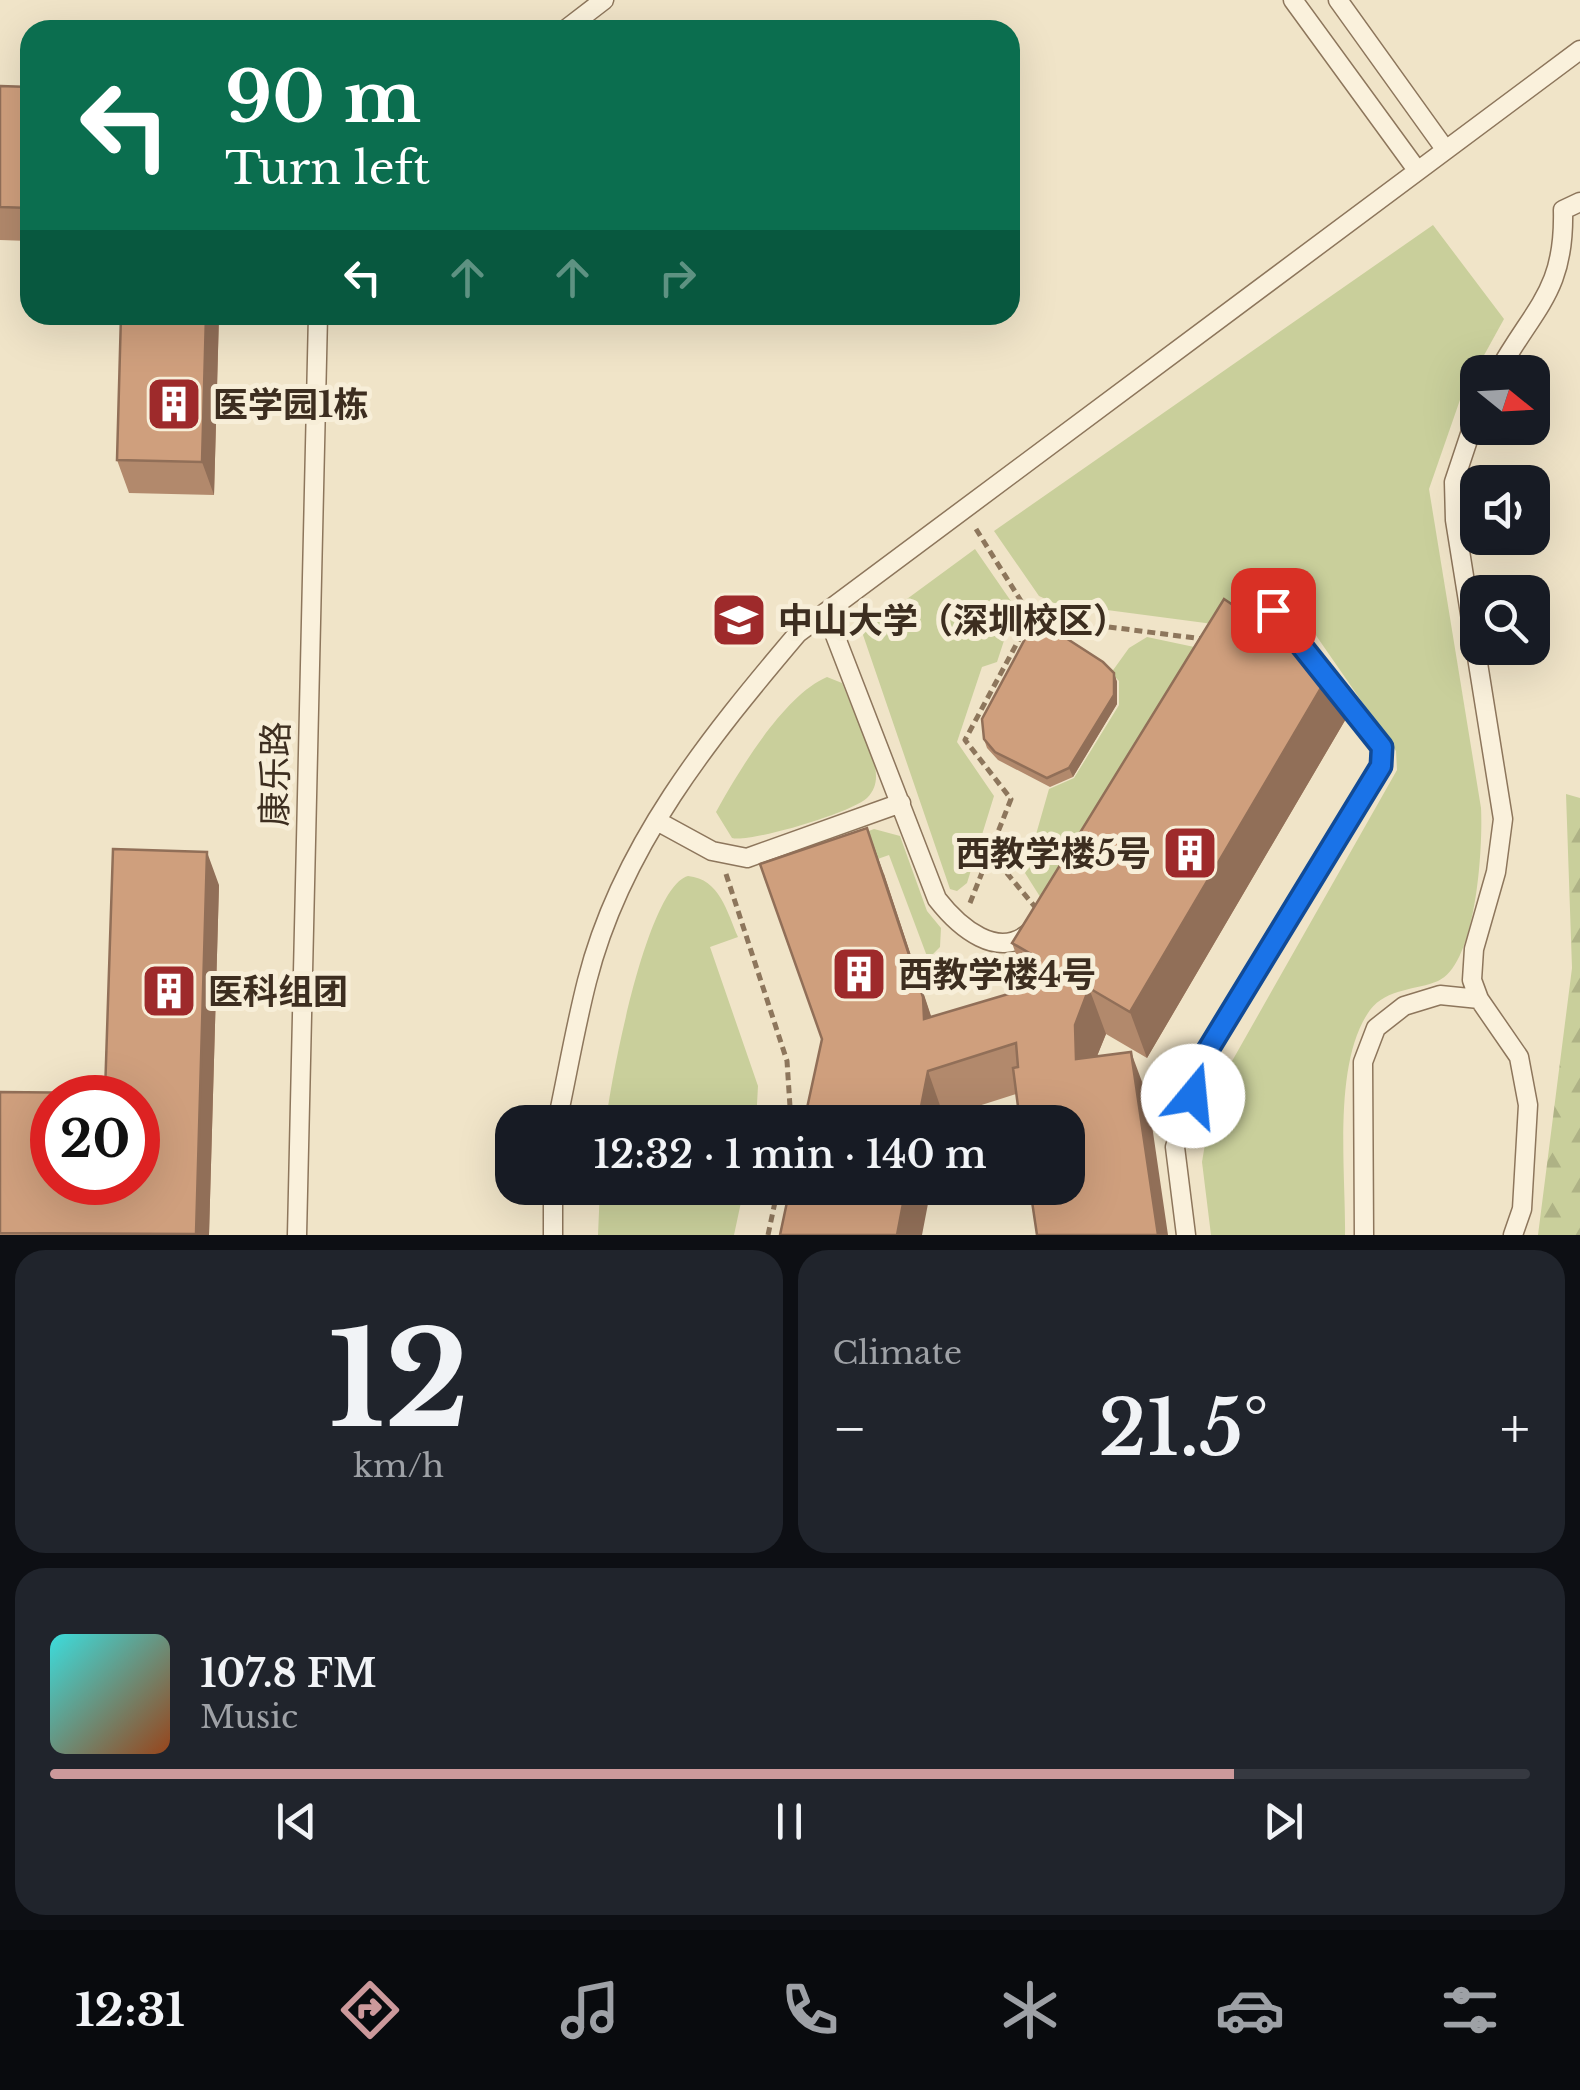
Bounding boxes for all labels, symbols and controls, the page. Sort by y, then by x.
text: 90 m [225,54,421,141]
icon: left [60,60,190,190]
text: Turn left [225,140,430,196]
icon: left [335,250,390,305]
icon: ahead [440,250,495,305]
icon: ahead [545,250,600,305]
icon: right [650,250,705,305]
north arrow [1460,355,1550,445]
map controls [1460,355,1550,665]
building icon: 医学园1栋 [144,374,204,434]
place label: 医学园1栋 [213,383,368,426]
button: sound [1460,465,1550,555]
pin [1231,568,1316,653]
button: search [1460,575,1550,665]
icon: arrive [1246,583,1301,638]
school or university icon: 中山大学（深圳校区） [709,590,769,650]
place label: 中山大学（深圳校区） [778,599,1128,642]
street label: 康乐路 [253,721,297,827]
building icon: 西教学楼5号 [1160,823,1220,883]
place label: 西教学楼5号 [955,832,1151,875]
building icon: 西教学楼4号 [829,944,889,1004]
place label: 西教学楼4号 [898,953,1096,996]
building icon: 医科组团 [139,961,199,1021]
place label: 医科组团 [208,970,348,1013]
position arrow [1141,1044,1245,1148]
speed limit sign: 20 [30,1075,160,1205]
text: 12:32 · 1 min · 140 m [593,1131,987,1178]
text: 12 [328,1300,469,1461]
text: Climate [833,1333,962,1373]
text: 21.5° [1099,1382,1269,1475]
text: − [833,1395,867,1463]
text: + [1500,1395,1530,1463]
text: km/h [353,1446,444,1486]
text: 107.8 FM [200,1650,377,1697]
text: Music [200,1697,298,1737]
icon: previous [269,1794,324,1849]
icon: pause [762,1794,817,1849]
icon: next [1256,1794,1311,1849]
icon: directions [335,1975,405,2045]
icon: music [555,1975,625,2045]
icon: phone [775,1975,845,2045]
icon: climate [995,1975,1065,2045]
icon: car [1215,1975,1285,2045]
icon: filters [1435,1975,1505,2045]
text: 12:31 [75,1982,185,2038]

